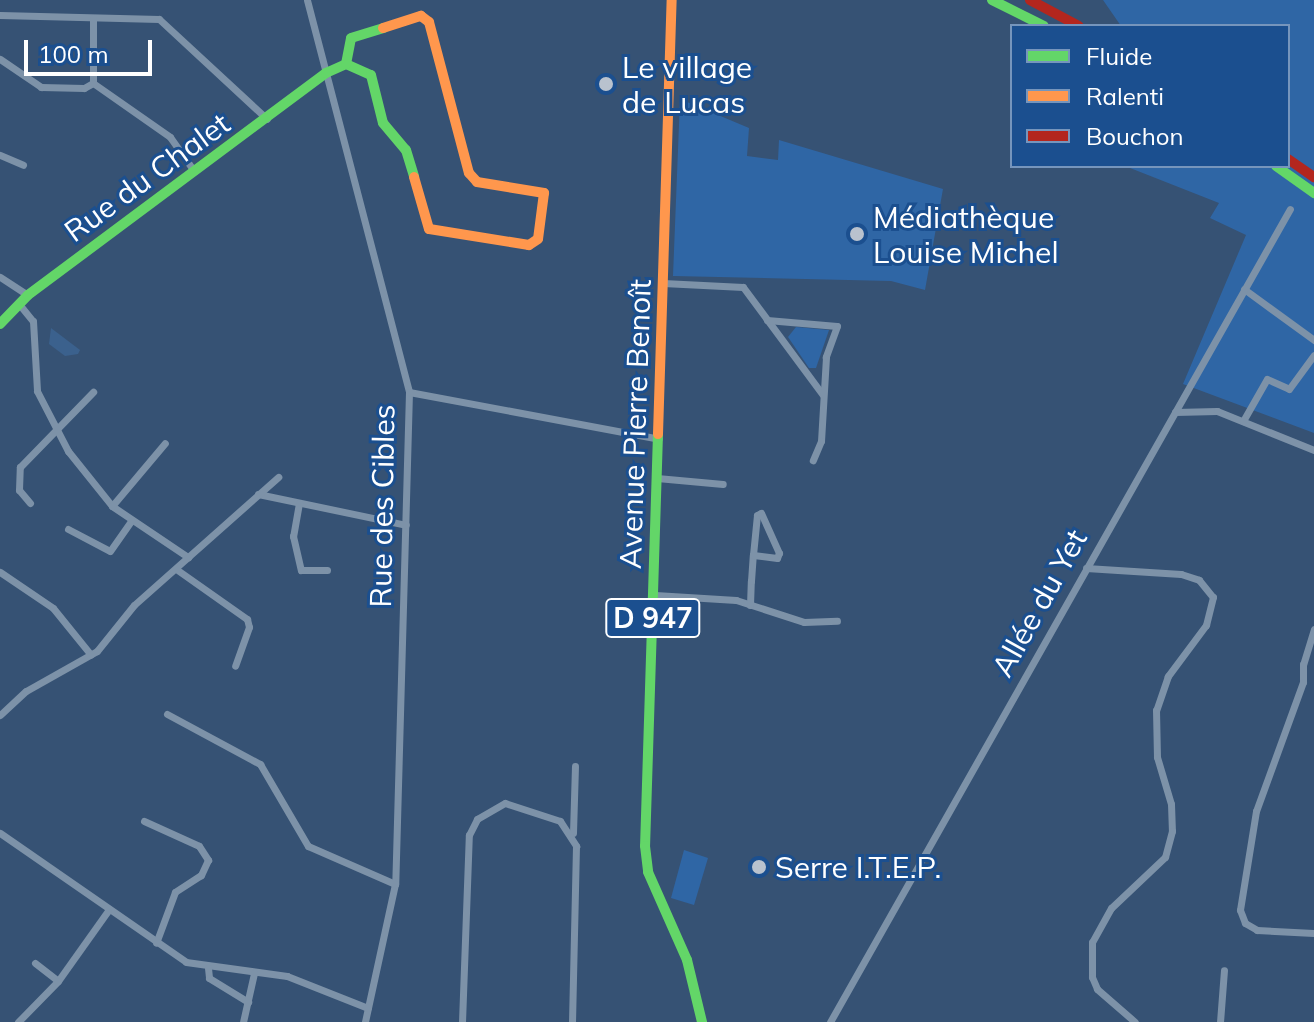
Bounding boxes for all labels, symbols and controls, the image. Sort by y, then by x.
scale bar [28,24,156,74]
legend [1010,24,1290,168]
text: 100 m [38,39,109,69]
text: Fluide [1086,41,1152,71]
place label: Le village de Lucas [622,49,752,120]
marker: Le village de Lucas [597,75,615,93]
text: Ralenti [1086,81,1164,111]
street label: Rue du Chalet [57,105,237,249]
text: Bouchon [1086,121,1184,151]
place label: Médiathèque Louise Michel [873,199,1059,270]
marker: Médiathèque Louise Michel [848,225,866,243]
street label: Avenue Pierre Benoît [612,278,658,570]
street label: Rue des Cibles [362,404,402,608]
street label: Allée du Yet [984,523,1094,683]
road number: D 947 [605,594,701,642]
place label: Serre I.T.E.P. [775,849,941,885]
marker: Serre I.T.E.P. [750,858,768,876]

